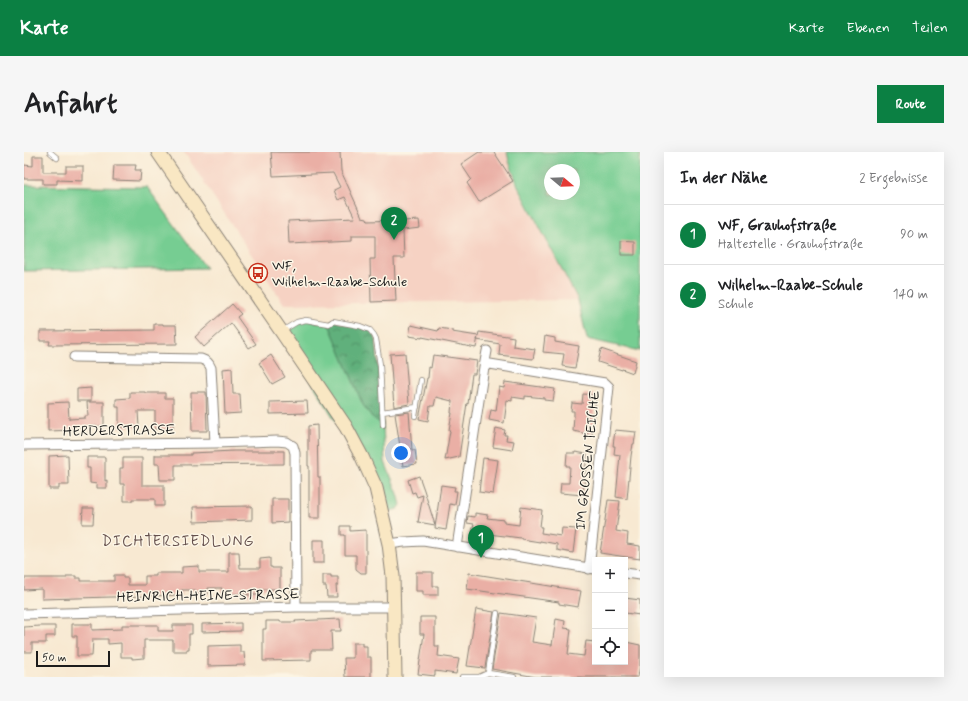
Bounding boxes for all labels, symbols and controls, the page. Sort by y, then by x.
text: Karte [20,16,69,41]
text: Karte [789,19,824,37]
text: Ebenen [846,19,890,37]
text: Teilen [912,19,948,37]
button: Route [877,85,944,123]
text: Anfahrt [24,86,117,123]
north arrow [544,164,580,200]
text: In der Nähe [680,167,768,189]
text: 2 Ergebnisse [859,170,928,187]
pin: 2 [381,207,407,240]
text: WF, Grauhofstraße [718,216,837,236]
text: 1 [690,226,696,243]
text: 90 m [900,226,928,243]
text: Haltestelle · Grauhofstraße [718,236,863,253]
place label: WF, Wilhelm-Raabe-Schule [272,257,407,291]
bus stop icon: WF, Wilhelm-Raabe-Schule [247,262,269,284]
text: Wilhelm-Raabe-Schule [718,276,863,296]
text: 2 [690,286,696,303]
text: 140 m [893,286,928,303]
text: Schule [718,296,754,313]
street label: IM GROSSEN TEICHE [572,389,604,531]
street label: HERDERSTRASSE [63,421,175,441]
your location [391,443,411,463]
pin: 1 [468,525,494,558]
district label: DICHTERSIEDLUNG [102,532,254,552]
map controls [592,557,628,665]
button: + [592,557,628,593]
street label: HEINRICH-HEINE-STRASSE [116,585,300,607]
button: − [592,593,628,629]
button: locate [592,629,628,665]
scale bar [36,649,110,668]
text: 50 m [42,651,67,665]

